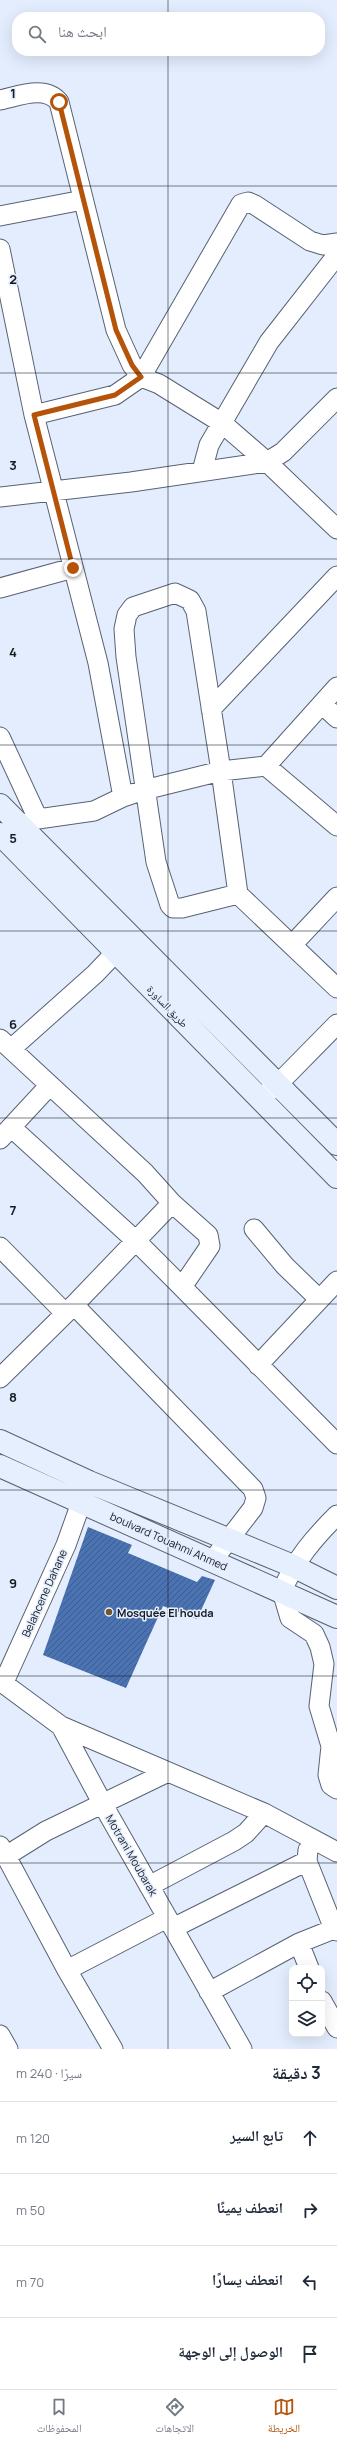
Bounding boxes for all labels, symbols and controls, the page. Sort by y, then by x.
search box [12,12,325,56]
text: ابحث هنا [58,21,107,42]
icon: search [26,23,48,45]
text: 1 [10,84,16,102]
route start [50,93,68,111]
text: 2 [9,270,17,288]
text: 3 [9,456,17,474]
route end [64,559,82,577]
text: 4 [9,643,17,661]
text: 5 [9,829,17,847]
street label: طريق الساورة [144,981,192,1031]
text: 6 [9,1015,17,1033]
text: 7 [10,1201,17,1219]
text: 8 [9,1388,17,1406]
street label: boulvard Touahmi Ahmed [108,1508,230,1574]
street label: Belahcene Dahane [18,1546,70,1639]
text: 9 [9,1574,17,1592]
place label: Mosquée El houda [117,1605,214,1620]
marker: Mosquée El houda [104,1607,114,1617]
street label: Motrani Moubarak [103,1812,162,1899]
map controls [289,1965,325,2037]
button: locate [289,1965,325,2001]
button: layers [289,2001,325,2037]
text: 3 دقيقة [272,2061,321,2084]
text: سيرًا · 240 m [16,2064,82,2082]
text: تابع السير [230,2125,283,2146]
icon: ahead [299,2127,321,2149]
text: 120 m [16,2129,50,2147]
text: انعطف يمينًا [216,2197,283,2218]
icon: right [299,2199,321,2221]
text: 50 m [16,2201,45,2219]
text: انعطف يسارًا [212,2269,283,2290]
icon: left [299,2271,321,2293]
text: 70 m [16,2273,44,2291]
text: الوصول إلى الوجهة [178,2341,283,2362]
icon: arrive [299,2343,321,2365]
tab: المحفوظات [37,2396,82,2439]
tab: الاتجاهات [155,2396,194,2439]
tab: الخريطة [268,2396,300,2439]

